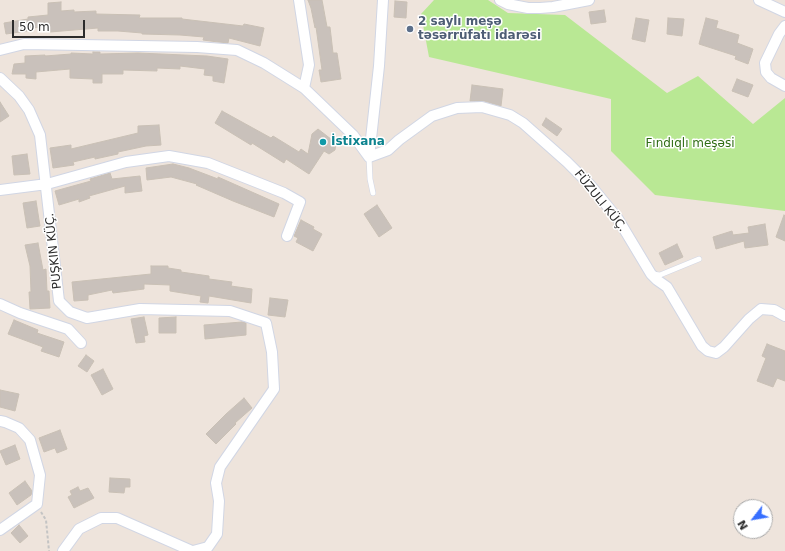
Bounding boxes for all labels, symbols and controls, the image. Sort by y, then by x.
scale bar [14,12,87,38]
place label: 2 saylı meşə təsərrüfatı idarəsi [418,15,541,43]
text: 50 m [19,20,50,34]
marker: 2 saylı meşə təsərrüfatı idarəsi [405,24,415,34]
place label: İstixana [331,135,385,149]
marker: İstixana [318,137,328,147]
park label: Fındıqlı meşəsi [645,137,735,151]
street label: FÜZULI KÜÇ. [571,167,629,235]
street label: PUŞKIN KÜÇ. [43,212,65,290]
north arrow [733,499,773,539]
text: N [735,518,751,532]

